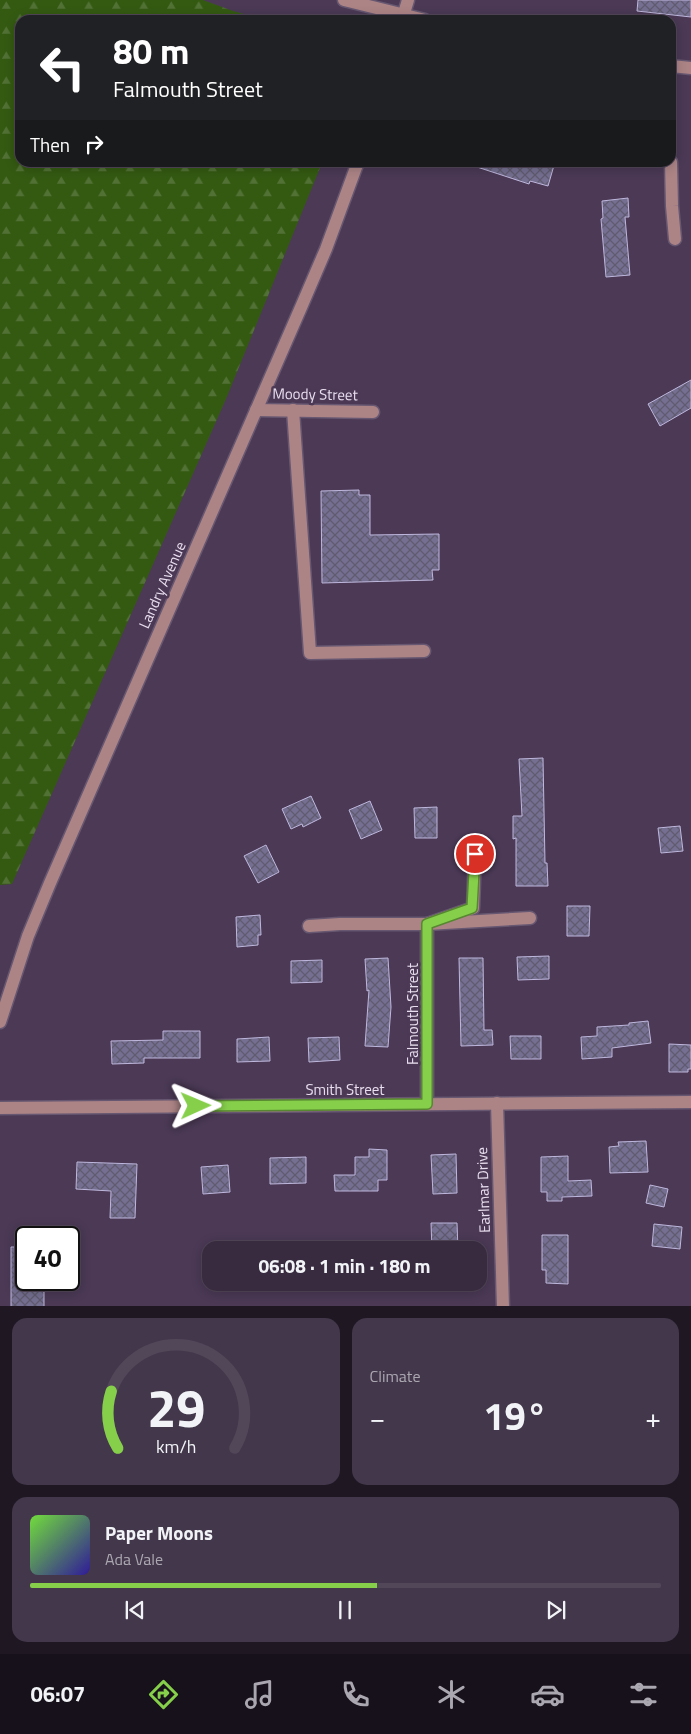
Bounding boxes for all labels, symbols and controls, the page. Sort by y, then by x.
text: 80 m [113,24,189,78]
icon: left [30,35,95,100]
text: Falmouth Street [113,72,263,106]
text: Then [30,130,70,159]
icon: right [80,130,108,158]
street label: Moody Street [272,382,359,406]
street label: Landry Avenue [133,538,191,632]
pin [454,833,496,875]
icon: arrive [461,840,489,868]
street label: Falmouth Street [401,962,424,1065]
street label: Smith Street [305,1078,385,1101]
position arrow [169,1079,221,1131]
street label: Earlmar Drive [470,1147,496,1233]
speed limit sign: 40 [15,1226,80,1291]
text: 06:08 · 1 min · 180 m [258,1251,431,1280]
text: Climate [370,1364,421,1388]
text: 29 [147,1368,205,1447]
text: 19° [483,1387,547,1445]
text: − [370,1396,385,1439]
text: + [645,1396,661,1439]
text: km/h [156,1433,196,1460]
text: Paper Moons [105,1518,213,1547]
text: Ada Vale [105,1547,163,1571]
icon: previous [121,1596,149,1624]
icon: pause [331,1596,359,1624]
icon: next [542,1596,570,1624]
text: 06:07 [30,1677,85,1711]
icon: directions [146,1677,181,1712]
icon: music [242,1677,277,1712]
icon: phone [338,1677,373,1712]
icon: climate [434,1677,469,1712]
icon: car [530,1677,565,1712]
icon: filters [626,1677,661,1712]

